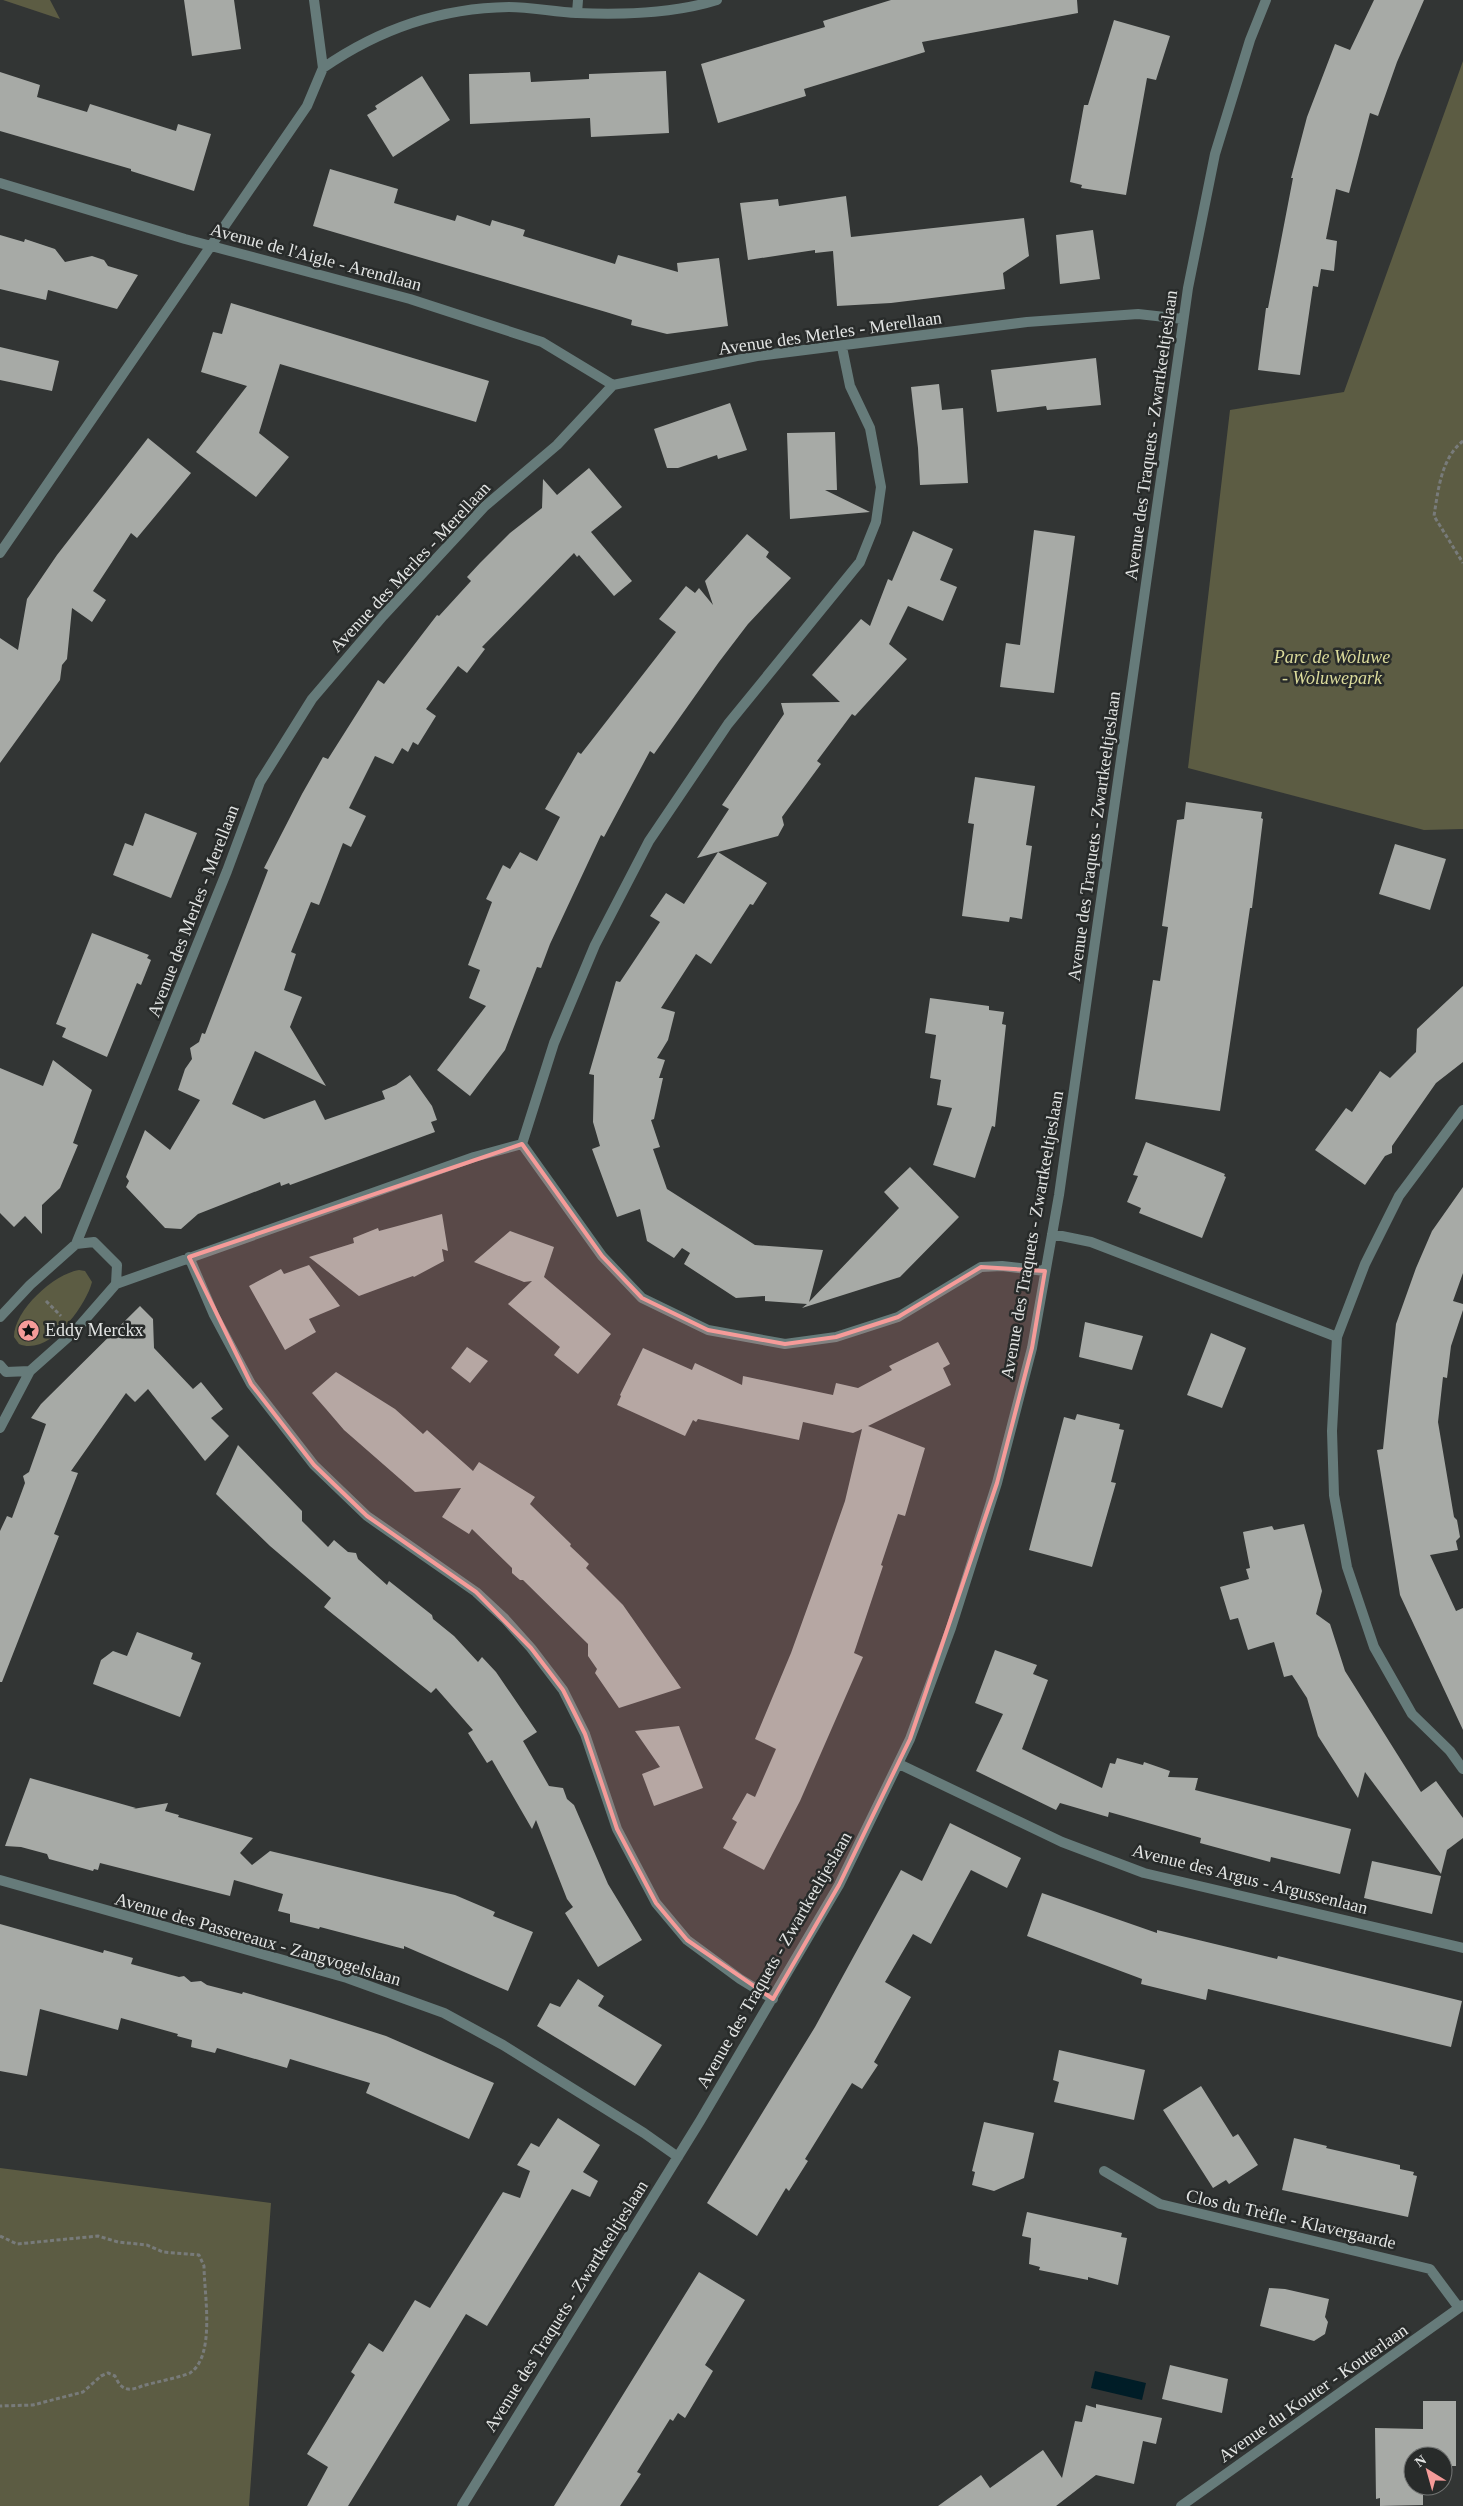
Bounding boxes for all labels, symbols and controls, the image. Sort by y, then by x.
street label: Avenue de l'Aigle - Arendlaan [208,219,424,295]
street label: Avenue des Traquets - Zwartkeeltjeslaan [1121,289,1181,581]
street label: Avenue des Merles - Merellaan [717,307,943,359]
street label: Avenue des Merles - Merellaan [326,478,494,656]
park label: Parc de Woluwe - Woluwepark [1273,647,1390,688]
street label: Avenue des Traquets - Zwartkeeltjeslaan [1064,690,1124,982]
street label: Avenue des Merles - Merellaan [143,802,243,1020]
street label: Avenue des Traquets - Zwartkeeltjeslaan [997,1089,1067,1381]
place icon: Eddy Merckx [17,1318,41,1342]
place label: Eddy Merckx [45,1320,143,1340]
street label: Avenue des Traquets - Zwartkeeltjeslaan [692,1828,856,2092]
street label: Avenue des Argus - Argussenlaan [1130,1840,1370,1918]
street label: Avenue des Passereaux - Zangvogelslaan [113,1889,403,1989]
street label: Avenue des Traquets - Zwartkeeltjeslaan [480,2177,652,2435]
street label: Clos du Trèfle - Klavergaarde [1184,2185,1398,2253]
street label: Avenue du Kouter - Kouterlaan [1214,2320,1412,2466]
north arrow [1403,2446,1453,2496]
text: N [1412,2452,1429,2470]

